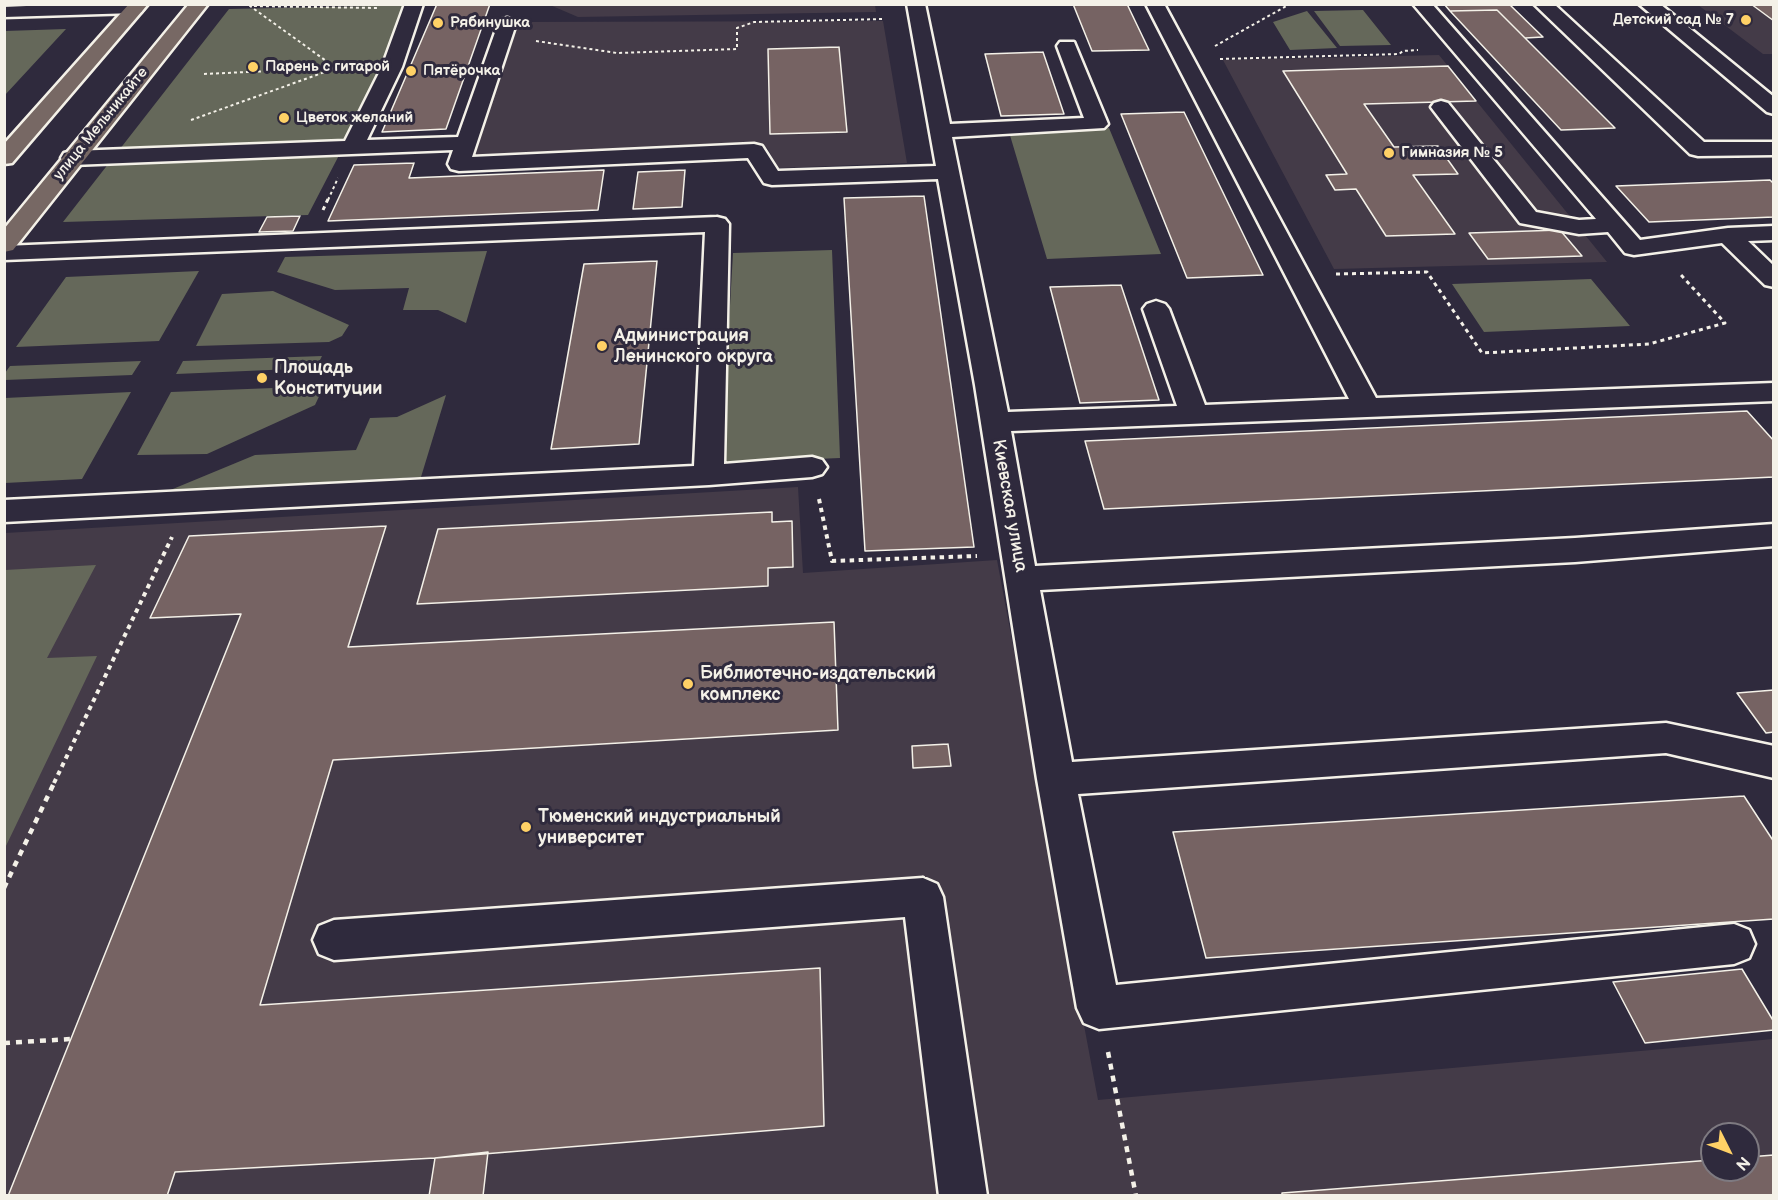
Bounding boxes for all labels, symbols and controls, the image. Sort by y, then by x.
place label: Детский сад № 7 [1613,11,1734,29]
marker: Детский сад № 7 [1739,13,1753,27]
place label: Рябинушка [450,14,530,32]
marker: Рябинушка [431,16,445,30]
place label: Парень с гитарой [265,58,390,76]
marker: Парень с гитарой [246,60,260,74]
place label: Пятёрочка [423,62,500,80]
street label: улица Мельникайте [50,64,152,184]
marker: Пятёрочка [404,64,418,78]
place label: Цветок желаний [296,109,413,127]
marker: Цветок желаний [277,111,291,125]
place label: Гимназия № 5 [1401,144,1503,162]
marker: Гимназия № 5 [1382,146,1396,160]
place label: Администрация Ленинского округа [614,325,773,368]
marker: Администрация Ленинского округа [595,339,609,353]
place label: Площадь Конституции [274,357,383,400]
marker: Площадь Конституции [255,371,269,385]
street label: Киевская улица [987,438,1031,574]
place label: Библиотечно-издательский комплекс [700,663,936,706]
marker: Библиотечно-издательский комплекс [681,677,695,691]
place label: Тюменский индустриальный университет [538,806,781,848]
marker: Тюменский индустриальный университет [519,820,533,834]
north arrow [1700,1122,1760,1182]
text: N [1731,1152,1753,1174]

